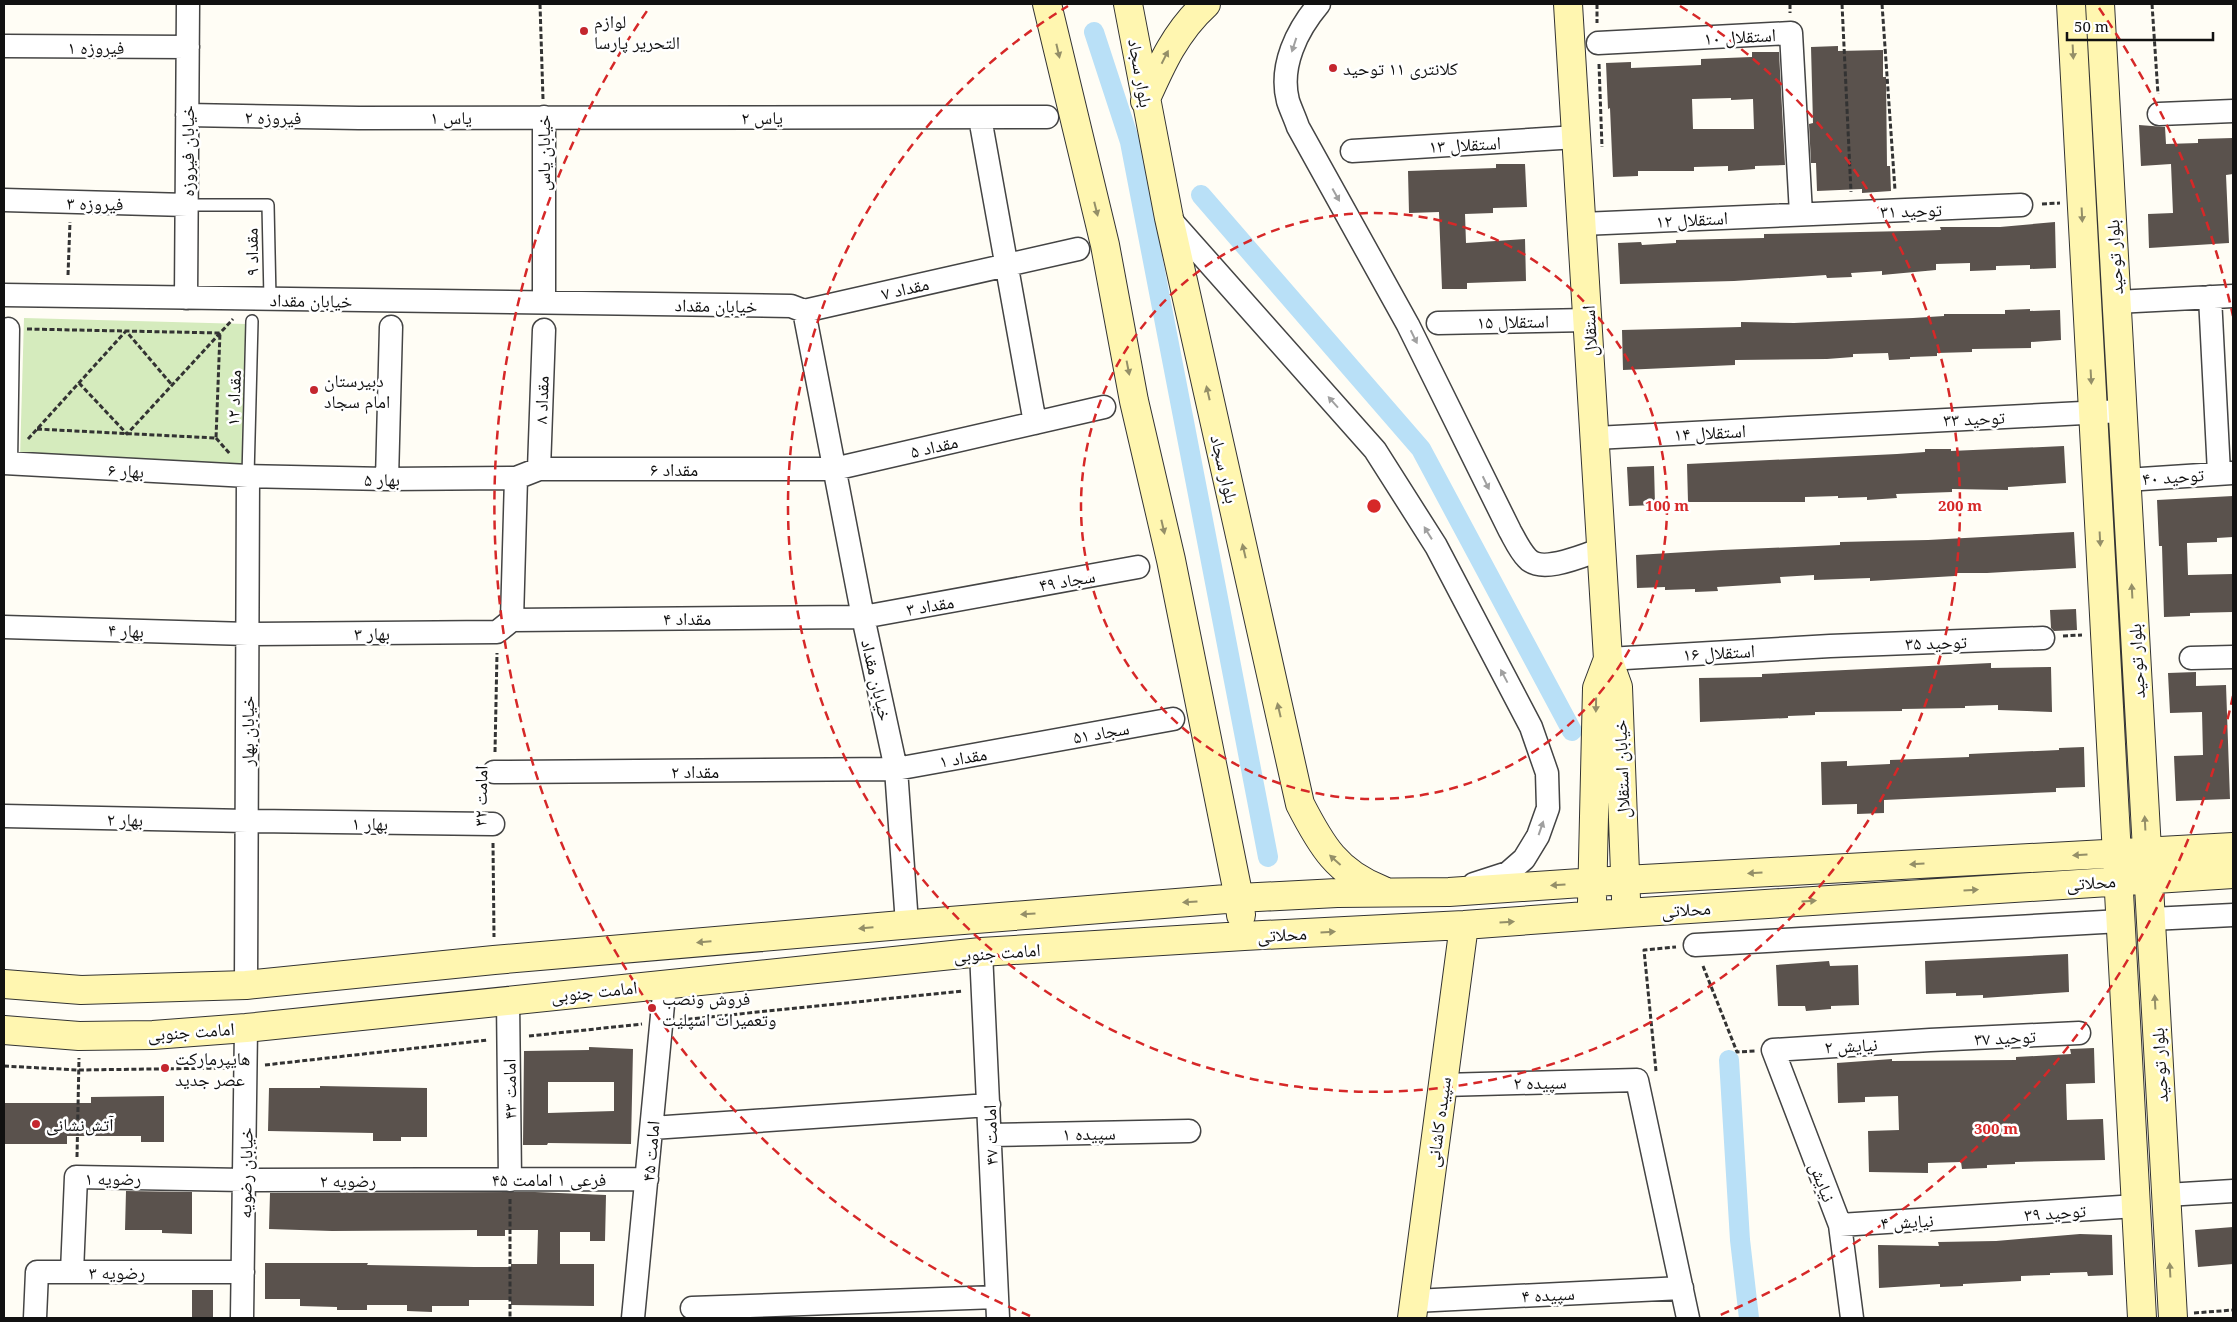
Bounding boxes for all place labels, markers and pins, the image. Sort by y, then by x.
place label: لوازم التحریر پارسا [594,9,680,54]
marker: لوازم التحریر پارسا [578,25,590,37]
place label: کلانتری ۱۱ توحید [1343,56,1458,80]
marker: کلانتری ۱۱ توحید [1327,62,1339,74]
place label: دبیرستان امام سجاد [324,368,390,414]
marker: دبیرستان امام سجاد [308,384,320,396]
centre of rings [1365,497,1383,515]
place label: فروش ونصب وتعمیرات اسپلیت [662,986,776,1031]
marker: فروش ونصب وتعمیرات اسپلیت [646,1002,658,1014]
place label: هایپرمارکت عصر جدید [175,1046,251,1091]
marker: هایپرمارکت عصر جدید [159,1062,171,1074]
place label: آتش‌نشانی [46,1112,114,1136]
marker: آتش‌نشانی [30,1118,42,1130]

